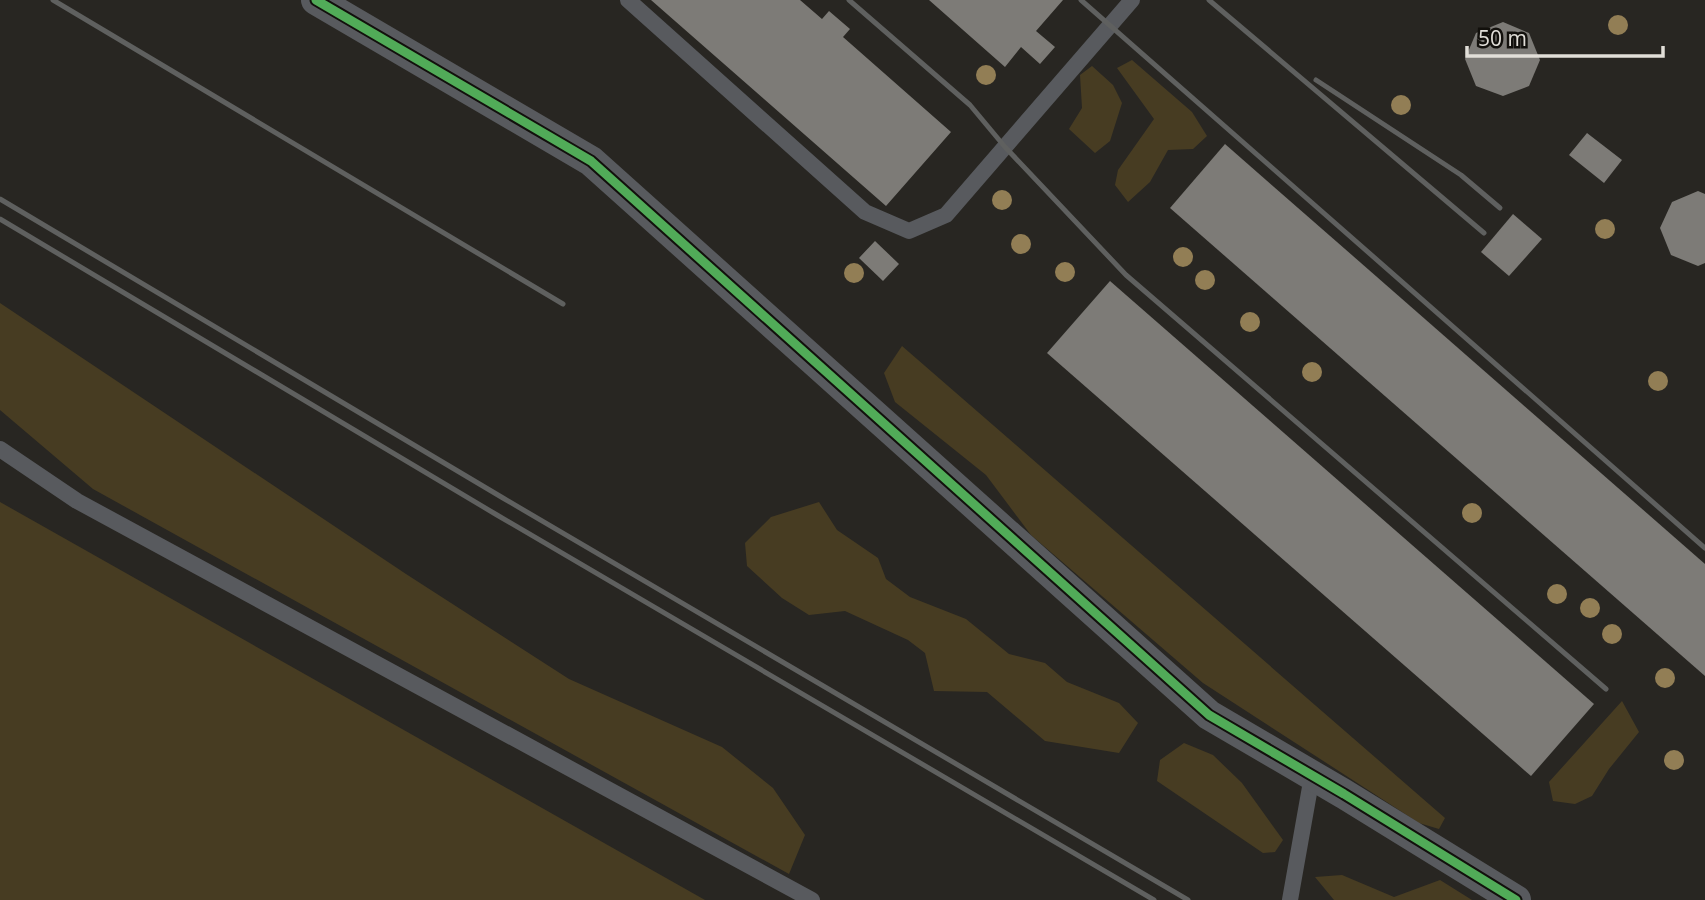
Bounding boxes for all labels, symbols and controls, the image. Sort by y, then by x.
scale bar [1467,14,1663,58]
text: 50 m [1478,24,1527,52]

